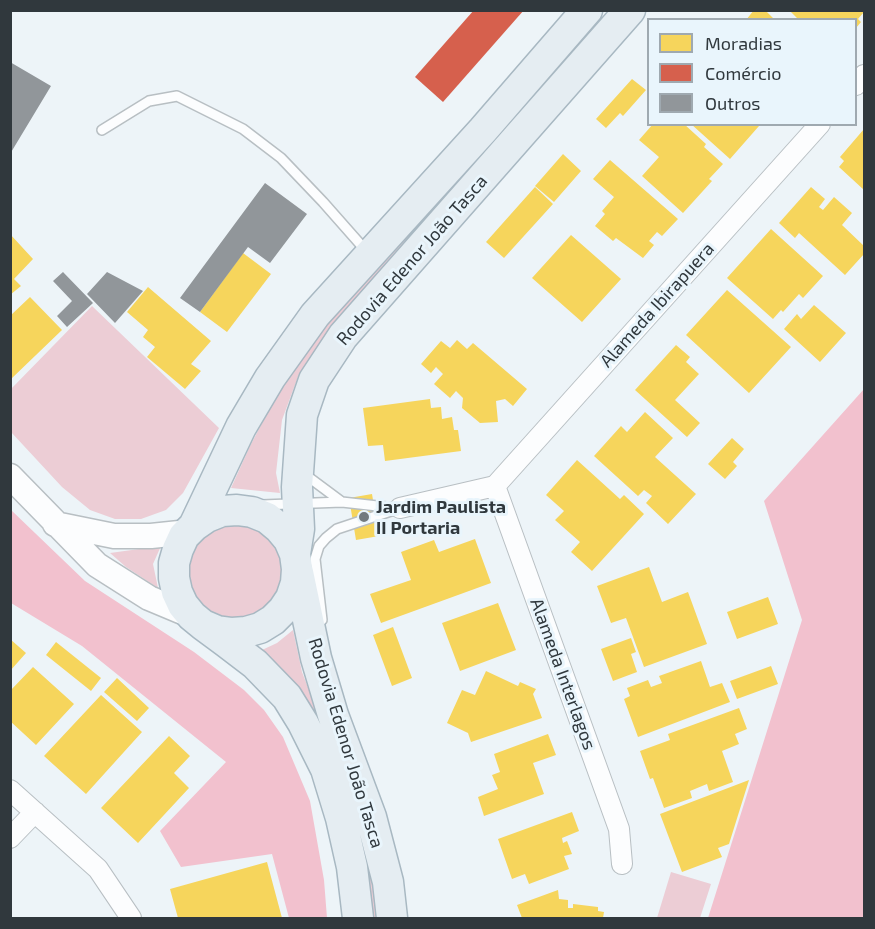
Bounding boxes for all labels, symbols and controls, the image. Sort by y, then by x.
legend [647,18,857,126]
text: Moradias [705,32,782,54]
text: Comércio [705,62,781,84]
text: Outros [705,92,761,114]
street label: Rodovia Edenor João Tasca [332,170,492,350]
street label: Alameda Ibirapuera [595,238,719,372]
place label: Jardim Paulista II Portaria [376,496,506,538]
marker: Jardim Paulista II Portaria [357,510,371,524]
street label: Alameda Interlagos [526,595,600,753]
street label: Rodovia Edenor João Tasca [304,635,388,851]

